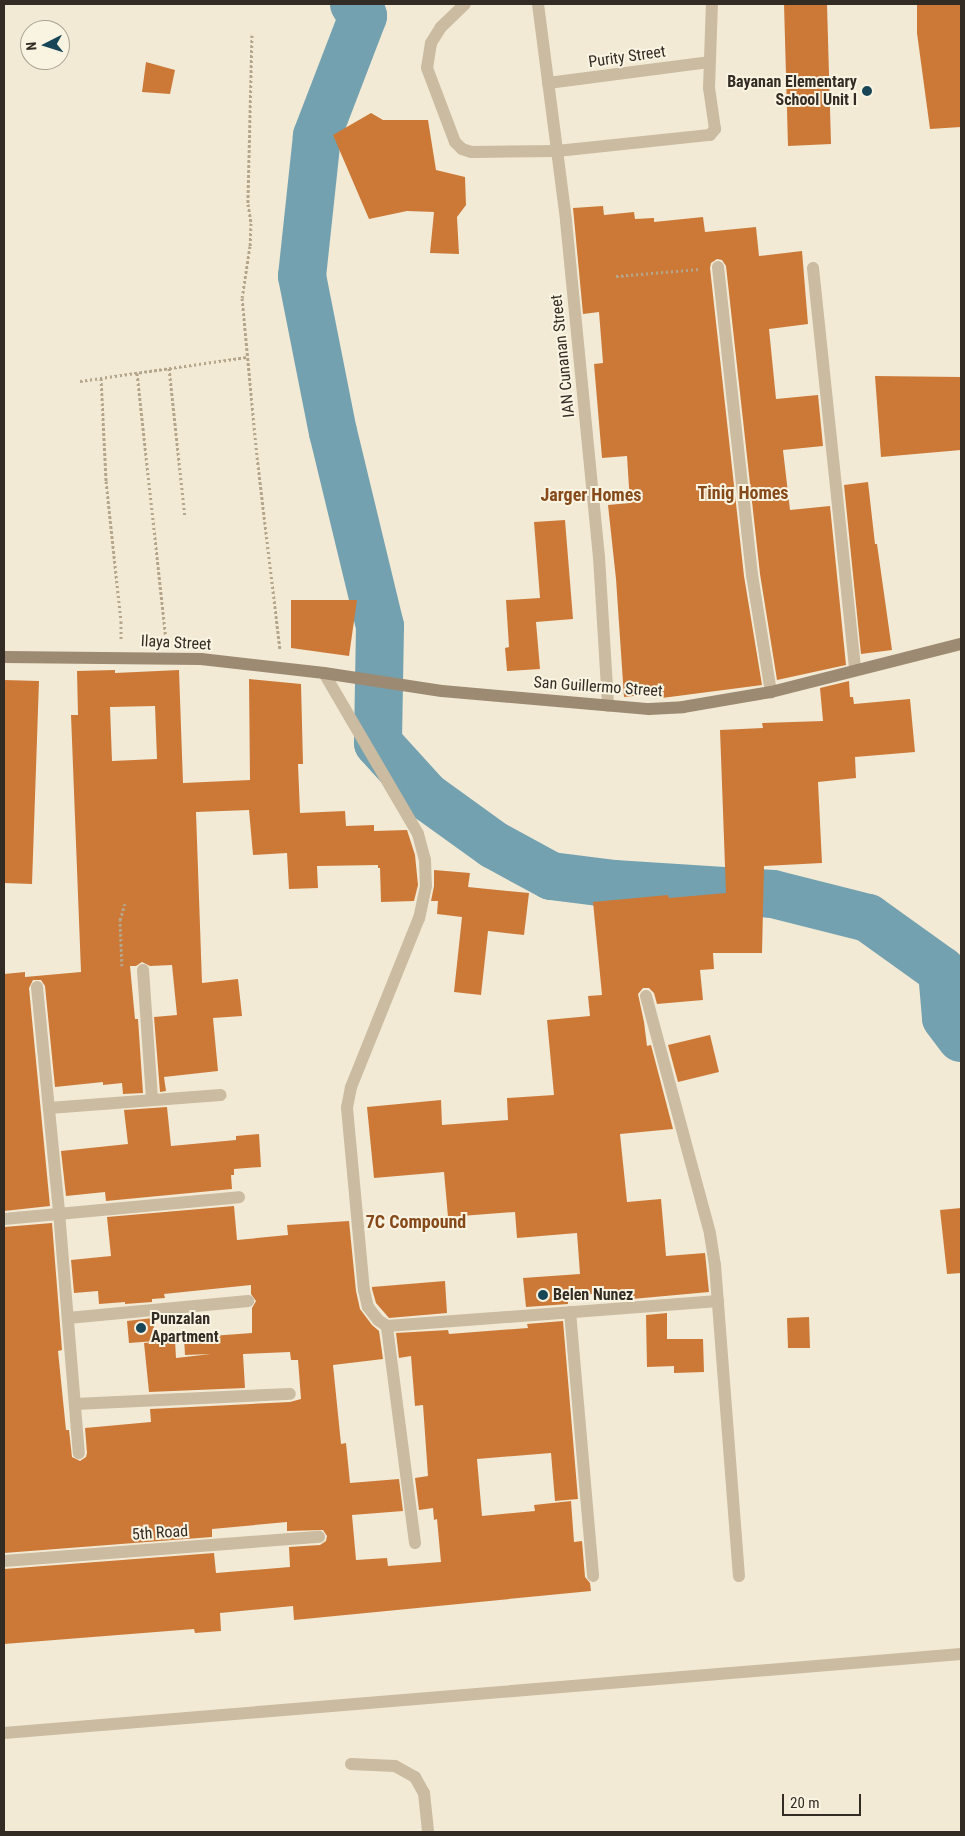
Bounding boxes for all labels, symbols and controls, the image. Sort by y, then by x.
north arrow [20,20,70,70]
text: N [23,41,39,51]
street label: Purity Street [587,42,667,72]
place label: Bayanan Elementary School Unit I [727,72,857,110]
marker: Bayanan Elementary School Unit I [861,85,873,97]
street label: IAN Cunanan Street [547,294,579,418]
district label: Tinig Homes [697,482,789,504]
district label: Jarger Homes [540,484,642,506]
street label: Ilaya Street [140,632,212,654]
street label: San Guillermo Street [533,673,663,701]
district label: 7C Compound [366,1211,466,1233]
place label: Belen Nunez [553,1285,633,1305]
marker: Belen Nunez [537,1289,549,1301]
place label: Punzalan Apartment [151,1309,219,1347]
marker: Punzalan Apartment [135,1322,147,1334]
street label: 5th Road [131,1521,189,1545]
scale bar [785,1784,864,1816]
text: 20 m [790,1794,820,1812]

